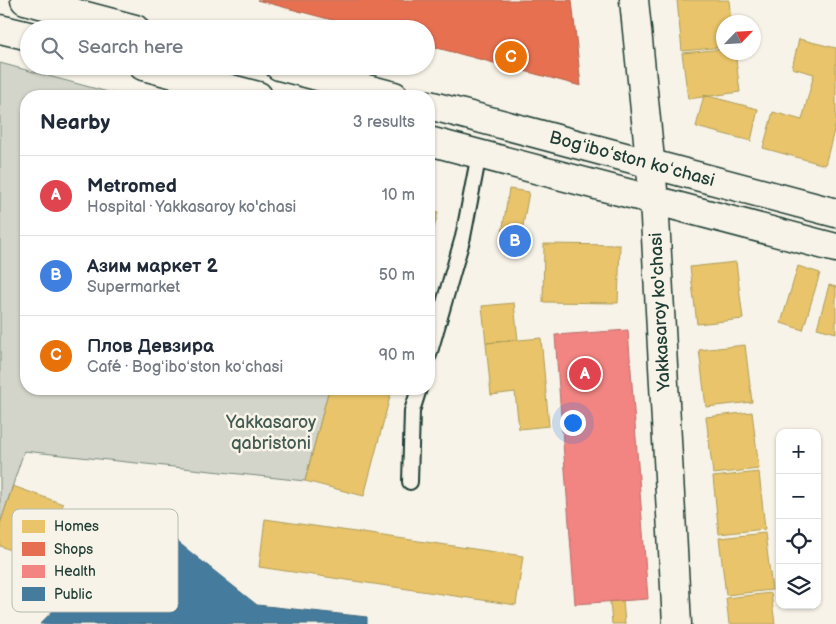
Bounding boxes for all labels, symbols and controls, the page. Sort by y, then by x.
north arrow [716,15,761,60]
search box [20,20,435,75]
icon: search [38,34,66,62]
text: Search here [78,36,183,59]
pin: C [495,38,527,76]
text: Nearby [40,110,110,135]
text: 3 results [353,113,415,132]
street label: Bogʻiboʻston koʻchasi [547,127,717,191]
text: Metromed [87,175,177,198]
text: A [51,186,61,205]
text: 10 m [382,186,415,205]
text: Hospital · Yakkasaroy ko'chasi [87,198,296,217]
pin: B [499,222,531,260]
street label: Yakkasaroy ko'chasi [645,232,675,393]
text: Азим маркет 2 [87,255,218,278]
text: B [50,266,62,285]
text: 50 m [379,266,415,285]
text: Supermarket [87,278,180,297]
text: Плов Девзира [87,335,214,358]
text: C [50,346,62,365]
text: 90 m [379,346,415,365]
pin: A [569,355,601,393]
text: Café · Bogʻiboʻston koʻchasi [87,358,283,377]
your location [560,410,586,436]
park label: Yakkasaroy qabristoni [225,412,317,454]
map controls [776,429,821,609]
button: + [776,429,821,474]
button: − [776,474,821,519]
legend [12,509,178,612]
text: Homes [54,518,99,535]
button: locate [776,519,821,564]
text: Shops [54,541,93,558]
text: Health [54,563,96,580]
button: layers [776,564,821,609]
text: Public [54,586,92,603]

